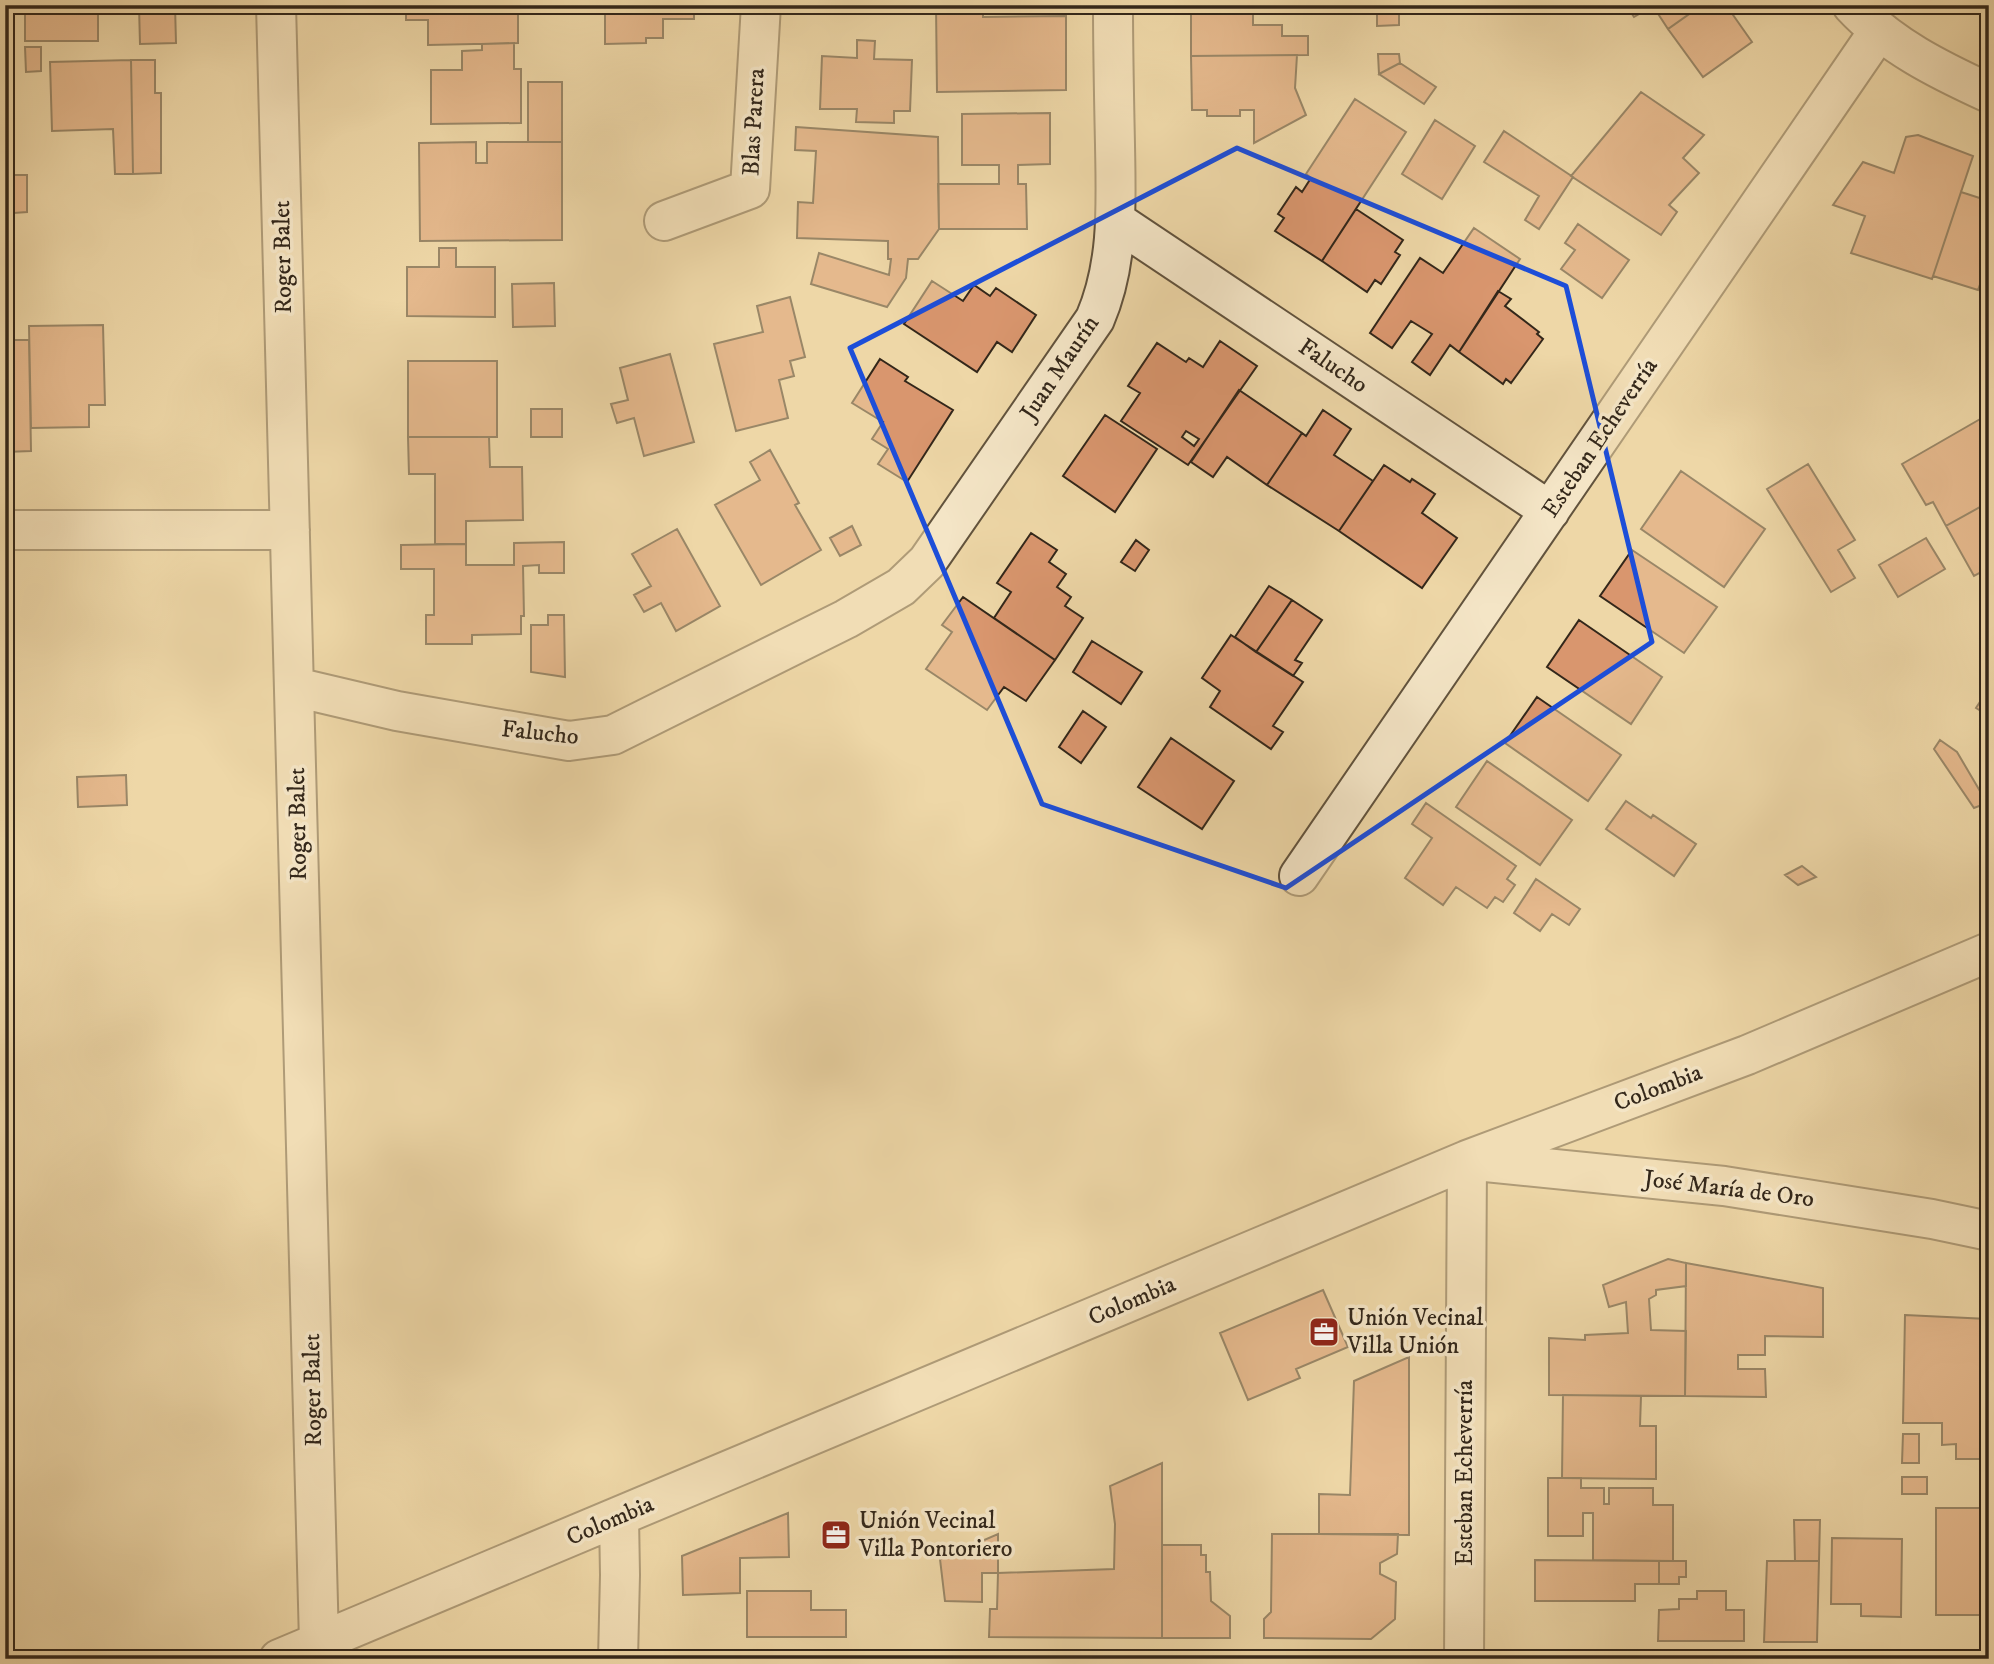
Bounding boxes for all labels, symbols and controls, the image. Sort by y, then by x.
street label: Blas Parera [736,67,772,177]
street label: Roger Balet [267,200,299,314]
street label: Juan Maurín [1013,310,1106,428]
street label: Falucho [1293,332,1373,400]
street label: Esteban Echeverría [1536,352,1665,524]
street label: Falucho [500,714,580,752]
street label: Roger Balet [282,767,314,881]
street label: Colombia [1610,1057,1707,1118]
street label: José María de Oro [1640,1163,1816,1214]
street label: Colombia [1084,1269,1181,1333]
place label: Unión Vecinal Villa Unión [1346,1303,1484,1361]
office icon: Unión Vecinal Villa Unión [1307,1315,1341,1349]
street label: Roger Balet [297,1333,329,1447]
street label: Esteban Echeverría [1450,1379,1480,1566]
street label: Colombia [562,1489,659,1553]
place label: Unión Vecinal Villa Pontoriero [858,1506,1012,1564]
office icon: Unión Vecinal Villa Pontoriero [819,1518,853,1552]

